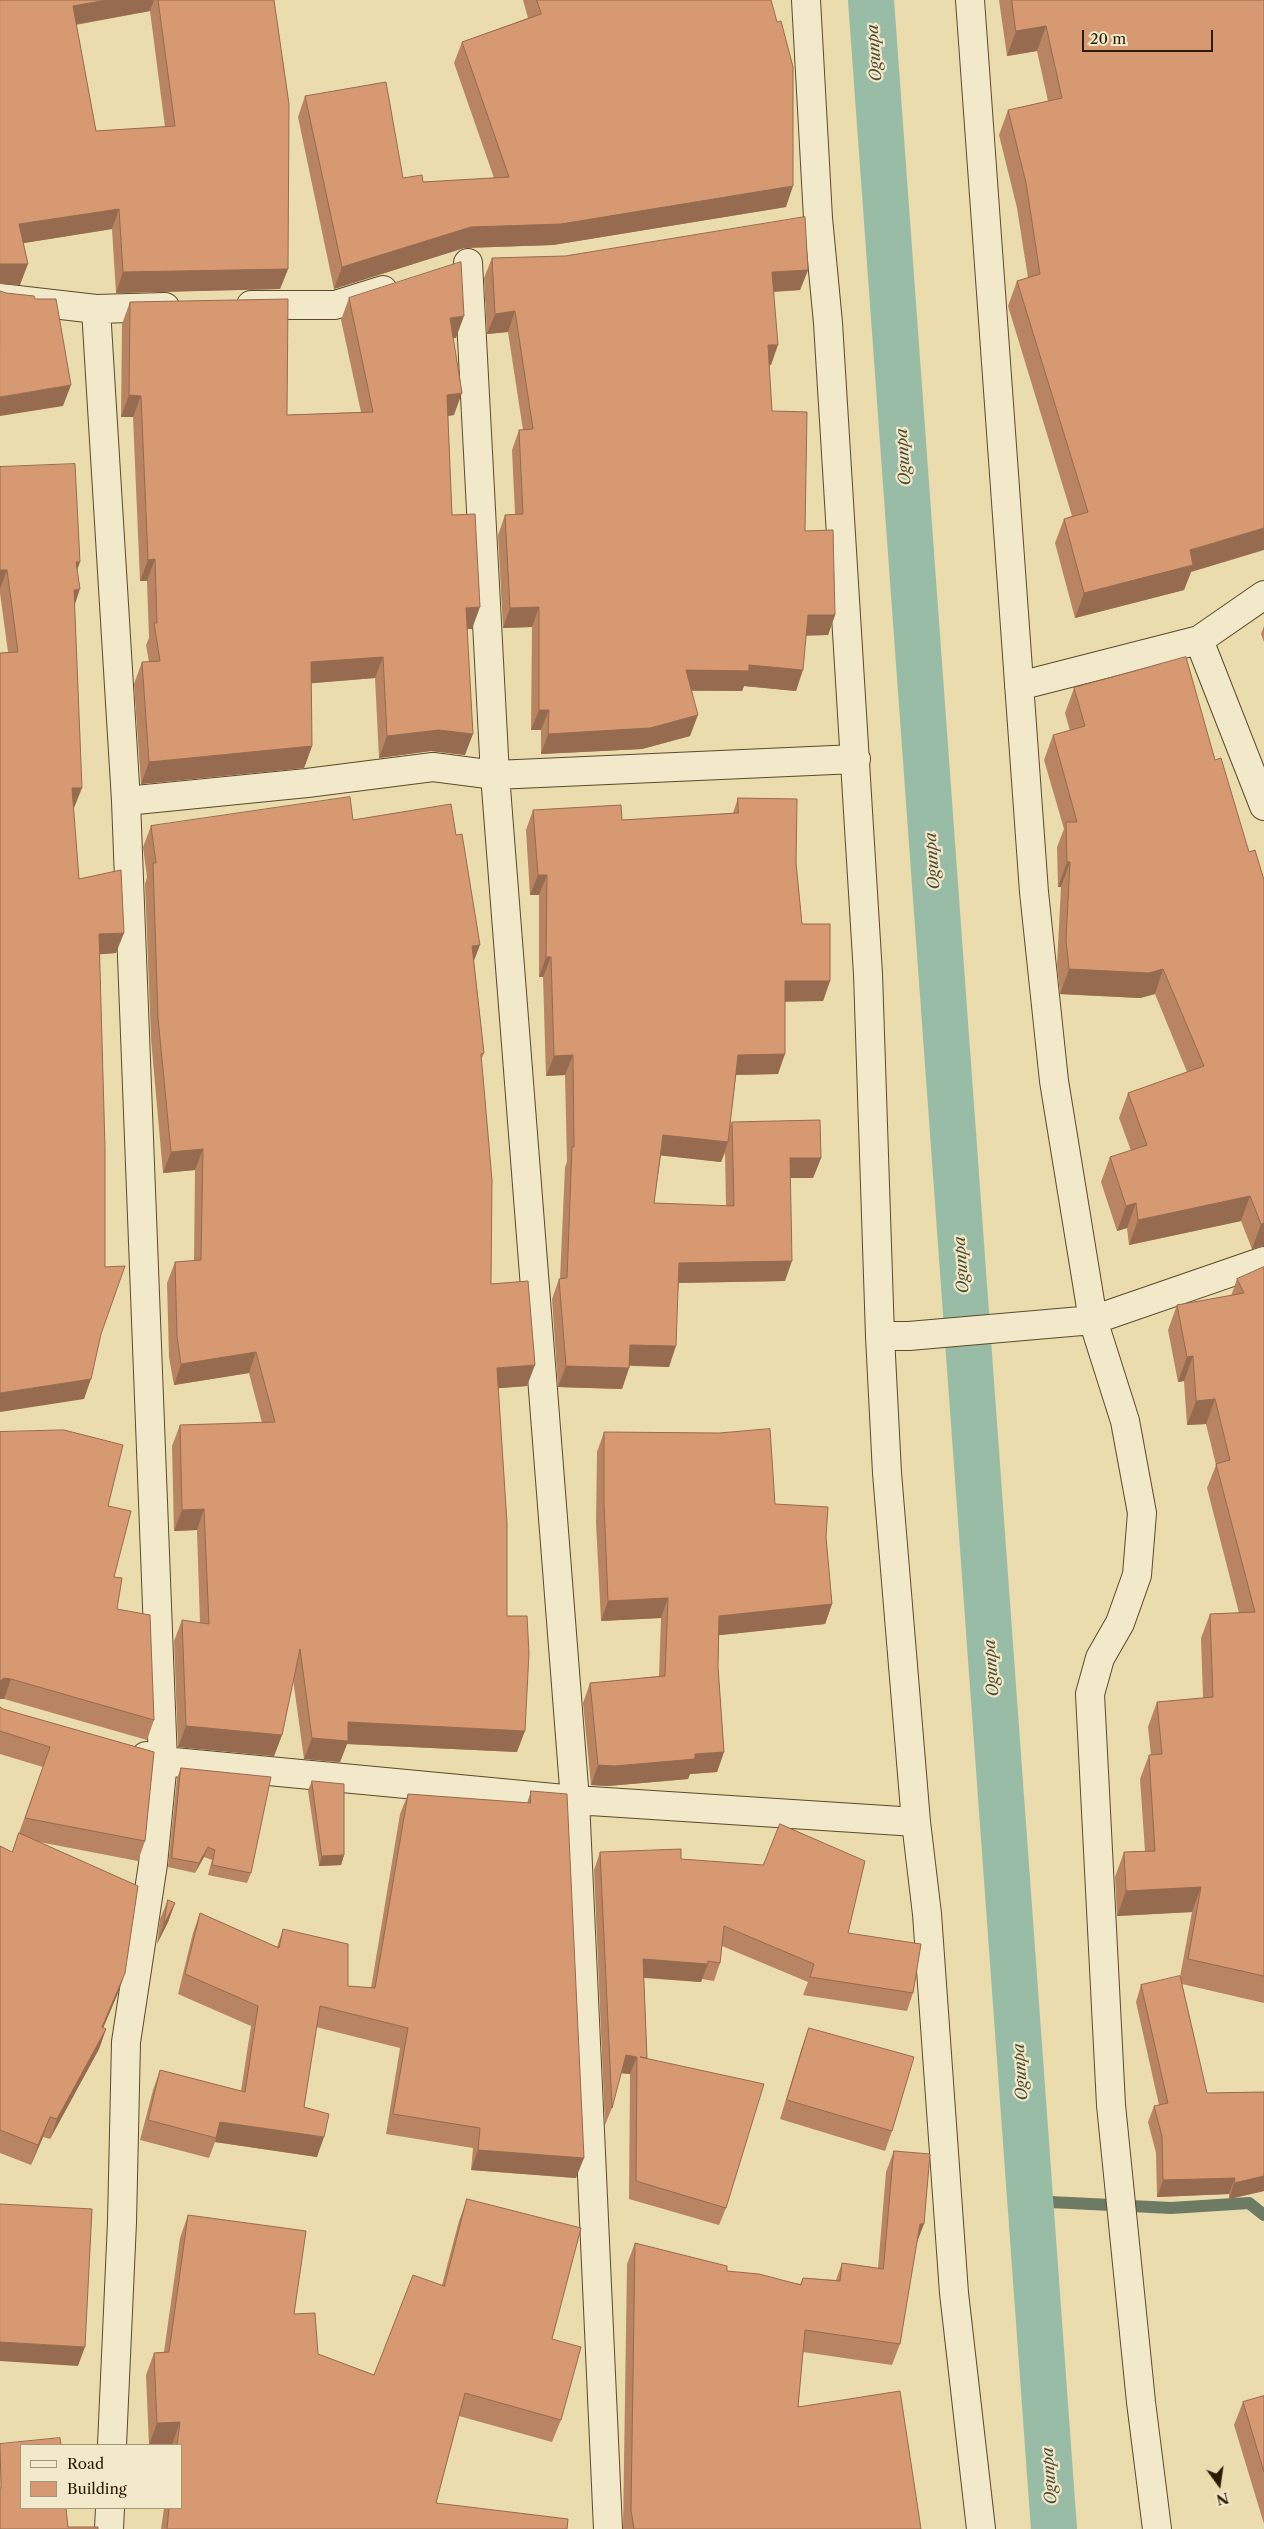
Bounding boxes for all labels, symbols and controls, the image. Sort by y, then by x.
scale bar [1084,20,1215,52]
water label: Ogunpa [863,24,887,82]
text: 20 m [1090,29,1126,48]
water label: Ogunpa [892,428,916,486]
water label: Ogunpa [921,832,945,890]
water label: Ogunpa [950,1236,974,1294]
water label: Ogunpa [980,1639,1004,1697]
water label: Ogunpa [1009,2043,1033,2101]
legend [20,2444,182,2509]
water label: Ogunpa [1038,2447,1062,2505]
text: Road [67,2454,104,2473]
north arrow [1194,2459,1244,2509]
text: Building [67,2479,127,2498]
text: N [1215,2488,1231,2509]

